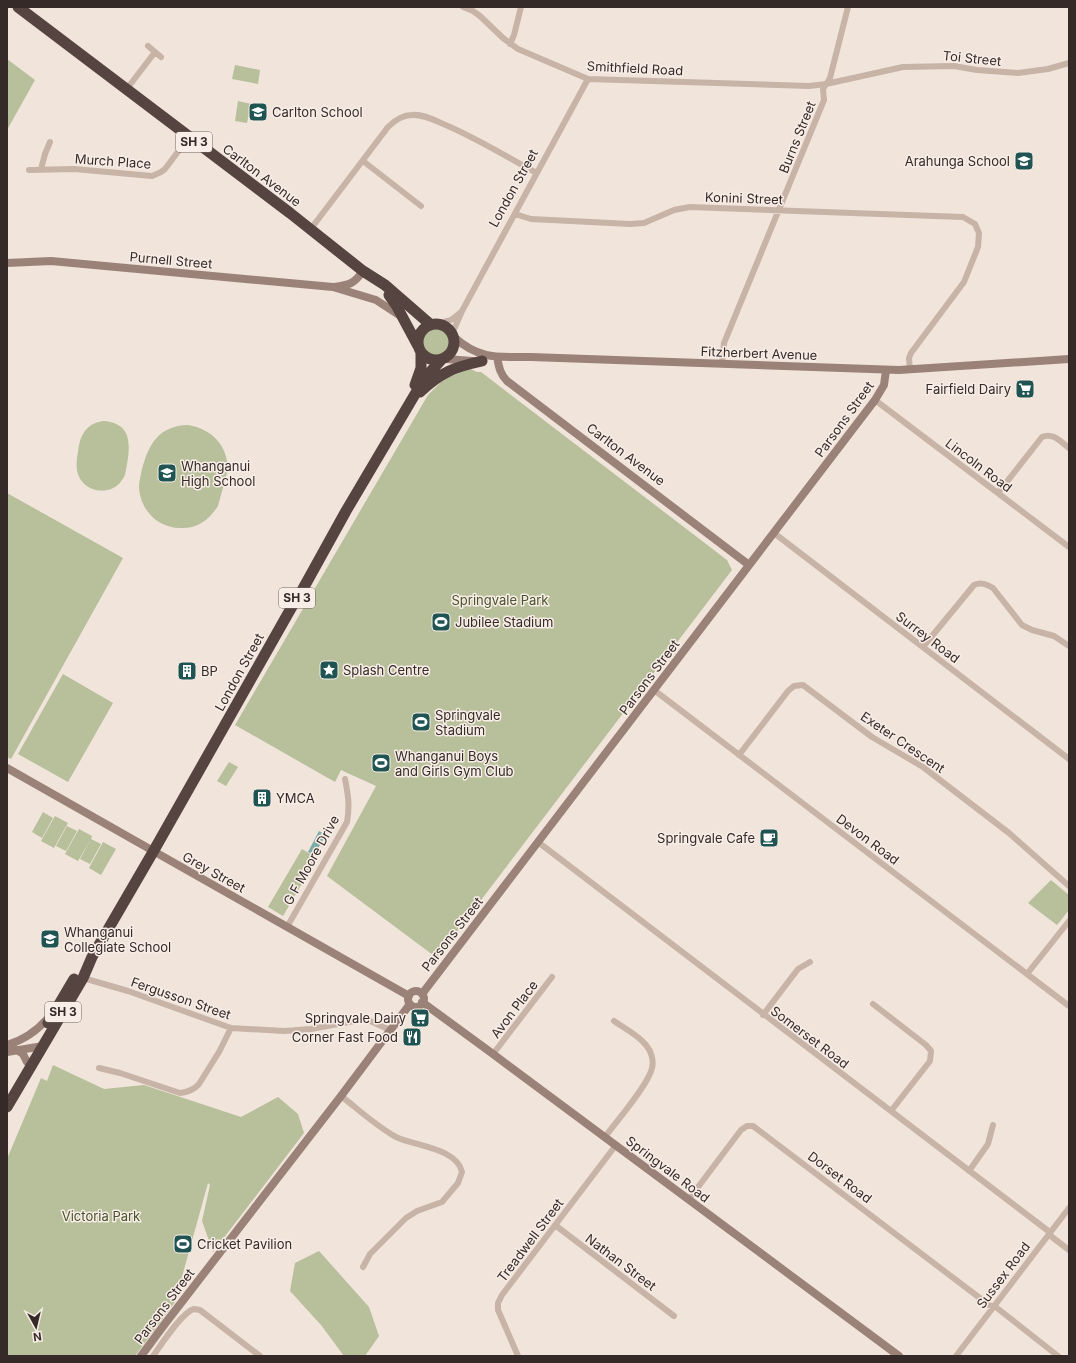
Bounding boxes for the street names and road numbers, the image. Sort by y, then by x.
street label: Toi Street [942,47,1002,69]
street label: Smithfield Road [586,57,684,79]
street label: Burns Street [775,99,819,175]
road number: SH 3 [176,132,212,152]
street label: Carlton Avenue [220,140,304,210]
street label: London Street [485,146,541,230]
street label: Murch Place [74,150,152,172]
street label: Konini Street [705,189,783,207]
street label: Purnell Street [129,248,213,272]
street label: Fitzherbert Avenue [700,343,818,363]
street label: Parsons Street [811,378,877,460]
street label: Carlton Avenue [584,419,668,489]
street label: Lincoln Road [943,435,1015,495]
road number: SH 3 [279,588,315,608]
street label: Surrey Road [893,608,963,666]
street label: London Street [211,630,267,714]
street label: Parsons Street [616,636,682,718]
street label: Exeter Crescent [858,708,948,776]
street label: Devon Road [834,810,902,868]
street label: G F Moore Drive [280,812,342,908]
street label: Grey Street [180,848,248,896]
street label: Parsons Street [418,894,486,974]
street label: Fergusson Street [129,973,233,1023]
street label: Avon Place [487,977,541,1041]
road number: SH 3 [45,1002,81,1022]
street label: Somerset Road [768,1002,852,1072]
street label: Springvale Road [623,1132,713,1206]
street label: Dorset Road [805,1148,875,1206]
street label: Treadwell Street [494,1195,566,1285]
street label: Nathan Street [582,1230,660,1294]
street label: Sussex Road [973,1239,1033,1311]
street label: Parsons Street [131,1265,197,1347]

